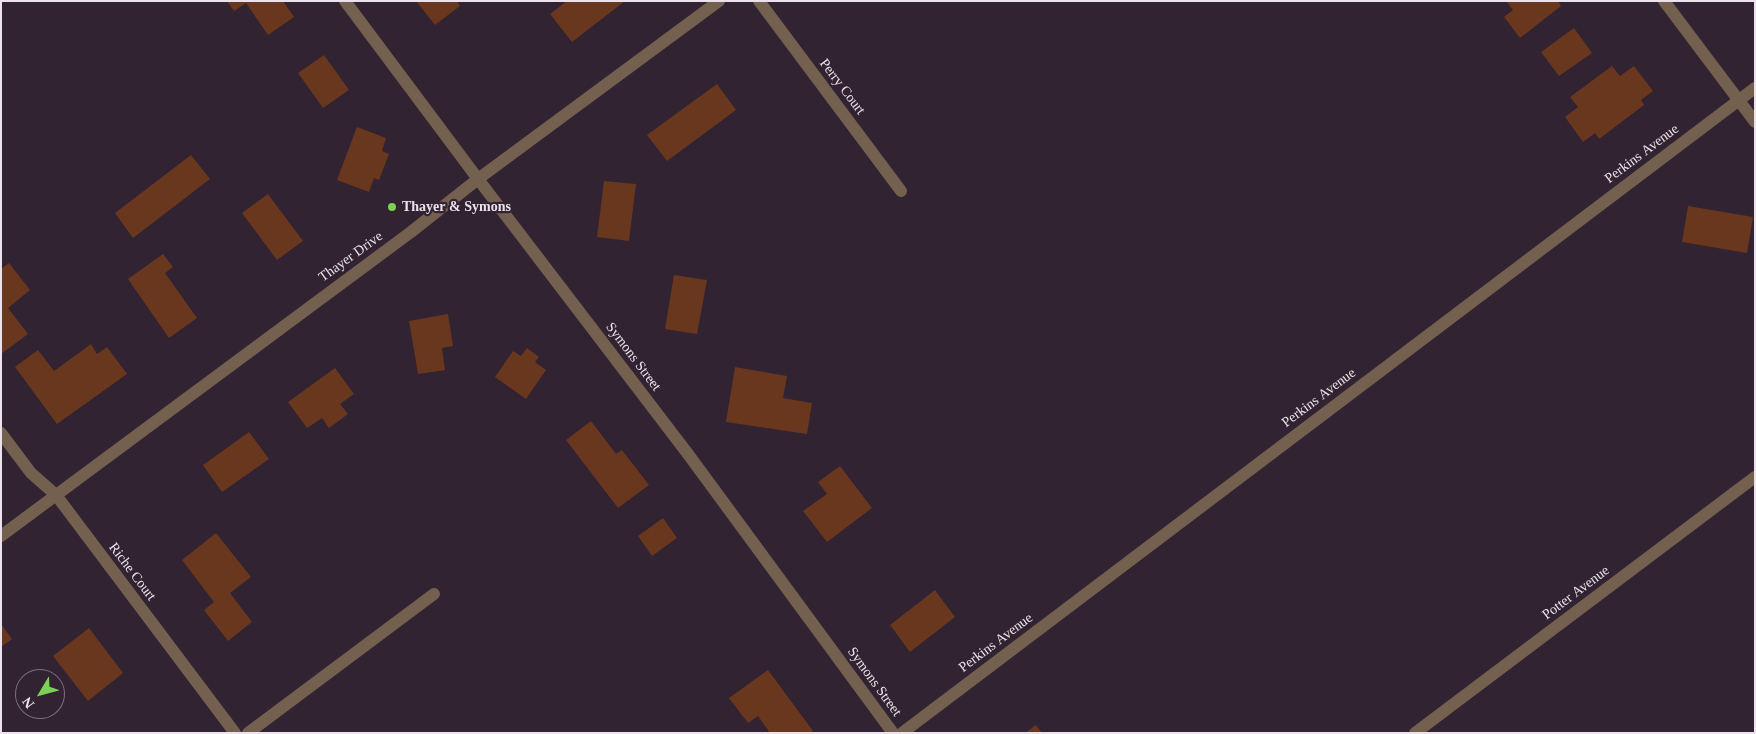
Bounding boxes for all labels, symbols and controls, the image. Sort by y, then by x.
street label: Perry Court [816,56,868,118]
street label: Perkins Avenue [1602,121,1682,187]
place label: Thayer & Symons [402,199,511,215]
marker: Thayer & Symons [386,201,398,213]
street label: Thayer Drive [316,228,386,286]
street label: Symons Street [602,319,664,395]
street label: Perkins Avenue [1279,365,1359,431]
street label: Riche Court [105,540,159,604]
street label: Potter Avenue [1539,562,1613,624]
street label: Perkins Avenue [956,610,1036,676]
street label: Symons Street [843,644,905,720]
north arrow [15,669,65,719]
text: N [19,694,37,711]

